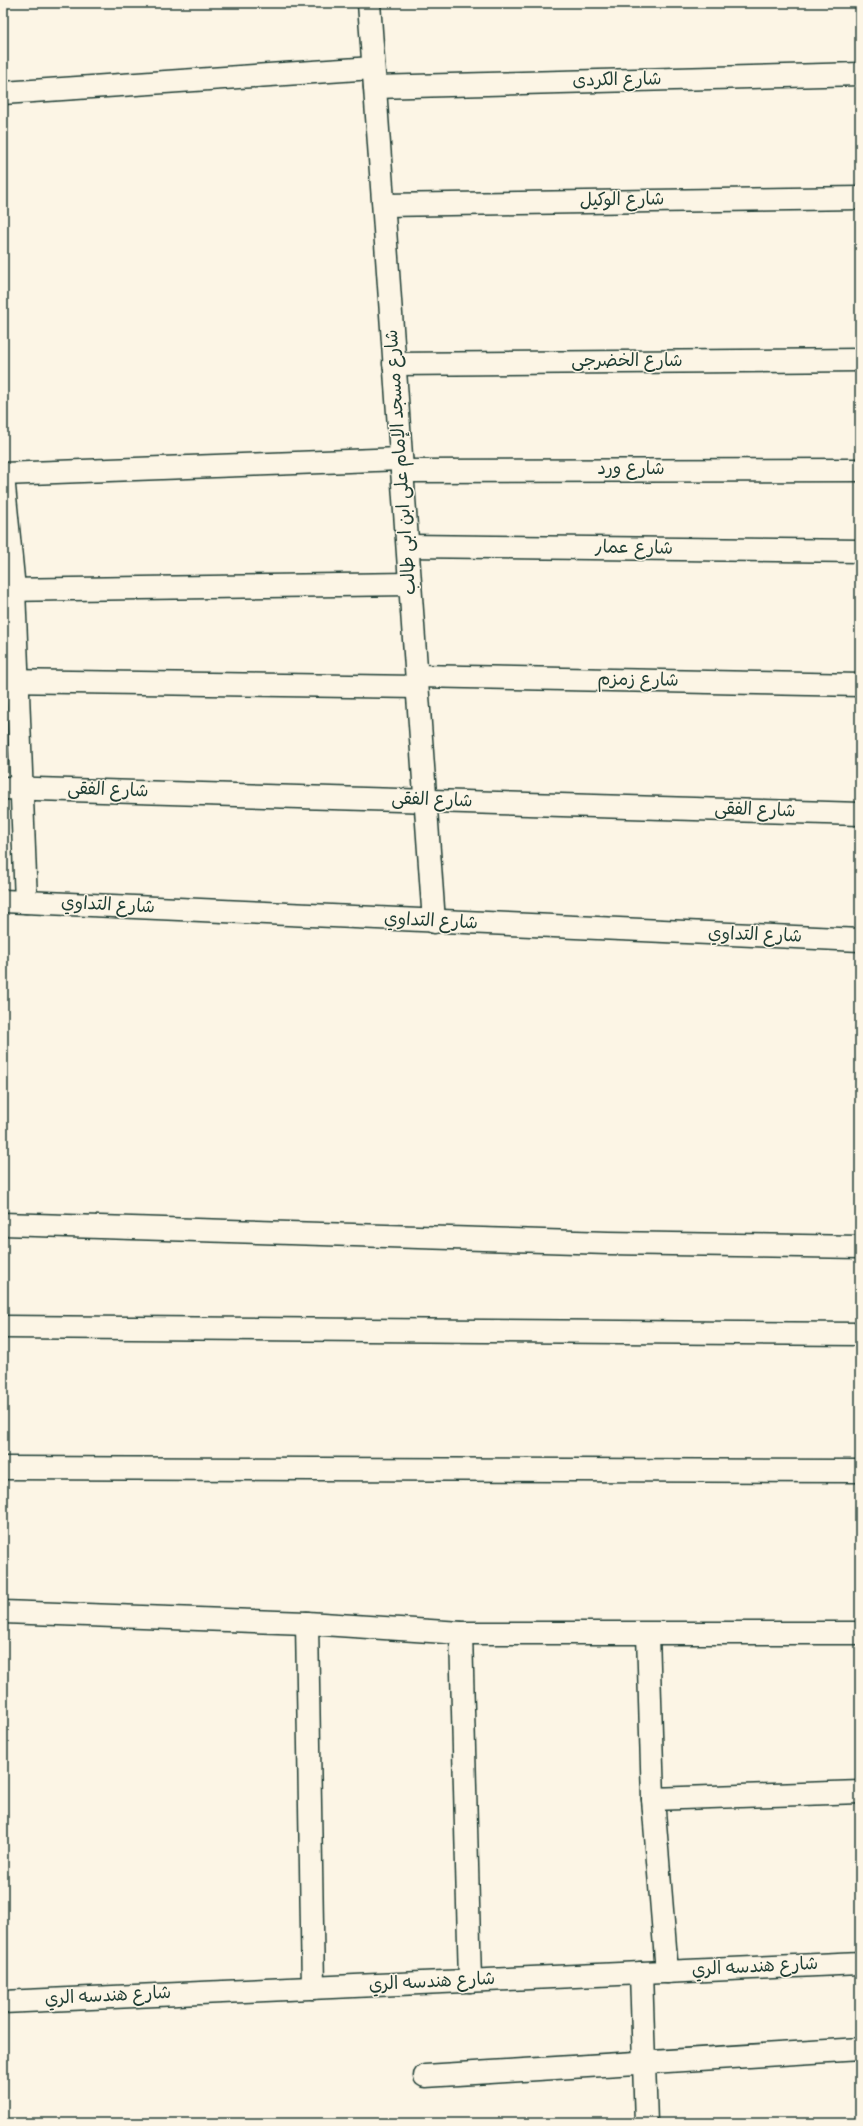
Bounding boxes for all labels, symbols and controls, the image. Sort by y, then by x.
street label: شارع الكردى [572,67,662,95]
street label: شارع الوكيل [579,187,665,215]
street label: شارع مسجد الإمام على ابن ابى طالب [380,328,424,596]
street label: شارع الخضرجى [571,349,683,375]
street label: شارع ورد [597,457,665,483]
street label: شارع عمار [594,535,673,563]
street label: شارع زمزم [597,667,679,695]
street label: شارع الفقى [67,777,149,805]
street label: شارع الفقى [391,787,473,815]
street label: شارع الفقى [714,797,796,825]
street label: شارع التداوي [60,891,156,921]
street label: شارع التداوي [383,907,479,937]
street label: شارع التداوي [708,921,802,951]
street label: شارع هندسه الري [691,1952,819,1984]
street label: شارع هندسه الري [368,1967,496,1999]
street label: شارع هندسه الري [44,1981,172,2013]

